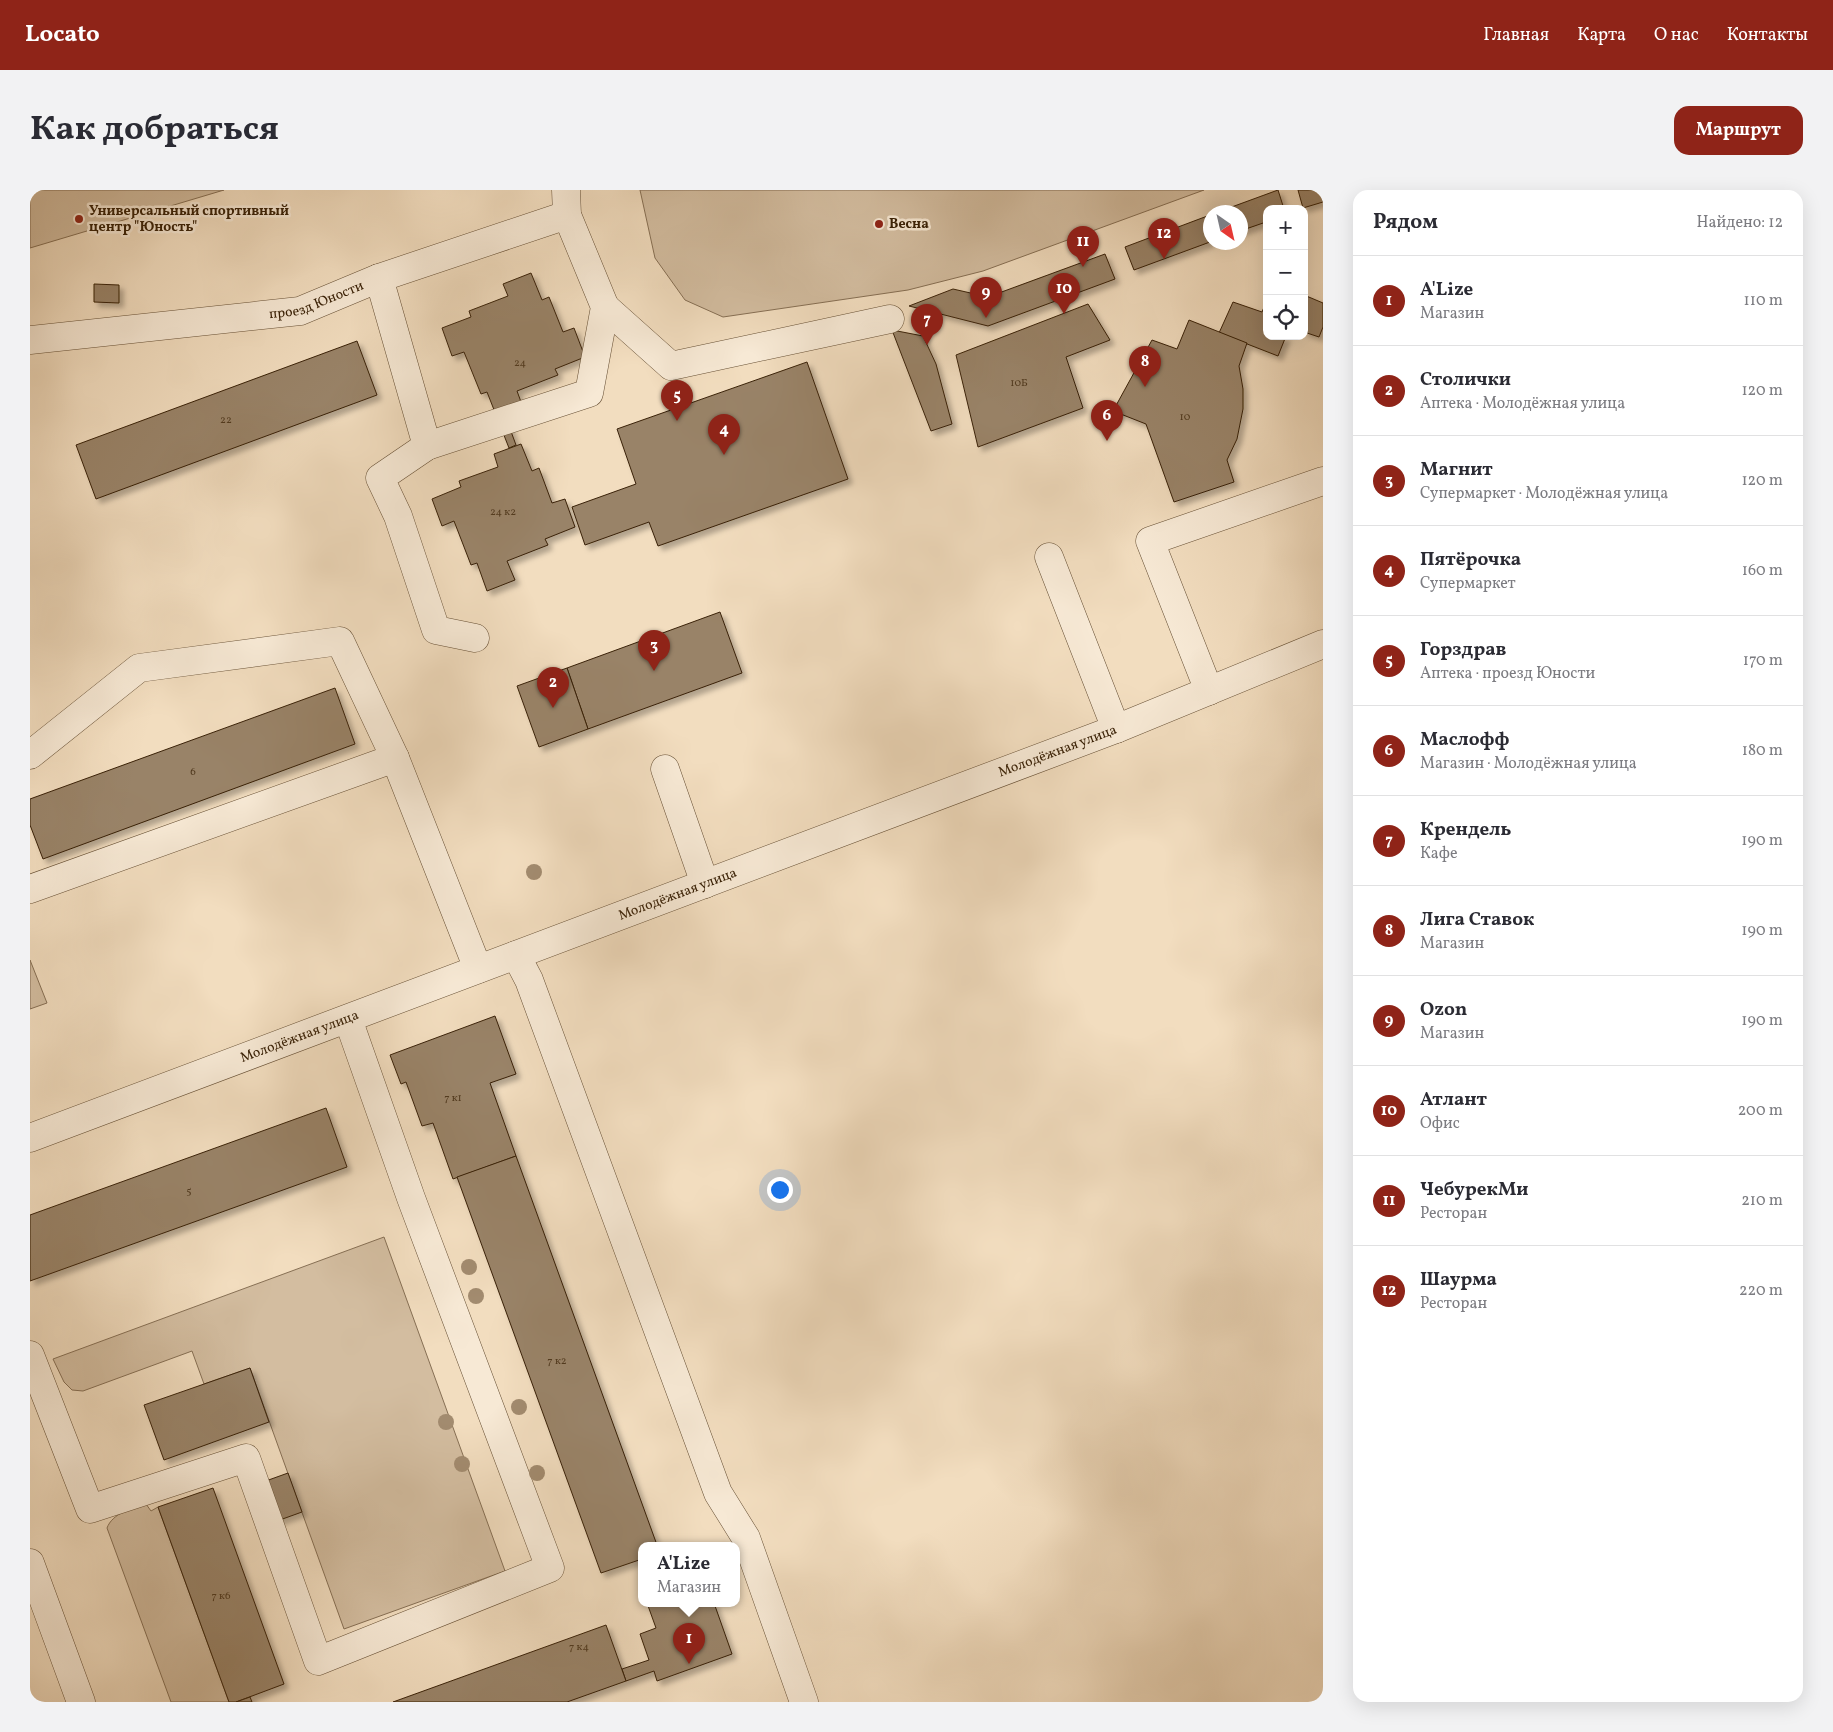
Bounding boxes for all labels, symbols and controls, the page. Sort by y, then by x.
text: Locato [25,18,100,52]
text: Главная [1483,23,1549,48]
text: Карта [1577,23,1626,48]
text: О нас [1654,23,1699,48]
text: Контакты [1727,23,1808,48]
text: Как добраться [30,106,279,154]
button: Маршрут [1674,106,1803,155]
place label: Универсальный спортивный центр "Юность" [89,202,289,237]
north arrow [1203,205,1248,250]
map controls [1263,205,1308,340]
button: + [1263,205,1308,250]
text: Рядом [1373,208,1438,237]
text: Найдено: 12 [1697,212,1783,234]
marker: Универсальный спортивный центр "Юность" [73,213,85,225]
place label: Весна [889,215,929,234]
marker: Весна [873,218,885,230]
pin: 12 [1148,218,1180,259]
pin: 11 [1067,226,1099,267]
button: − [1263,250,1308,295]
pin: 10 [1048,273,1080,314]
street label: проезд Юности [268,276,367,324]
pin: 9 [970,277,1002,318]
text: A'Lize [1420,277,1473,303]
text: 1 [1386,290,1392,312]
text: 110 m [1744,290,1783,312]
button: locate [1263,295,1308,340]
text: Магазин [1420,303,1484,325]
pin: 7 [911,304,943,345]
pin: 8 [1129,346,1161,387]
house number: 24 [514,356,526,371]
text: Столички [1420,367,1511,393]
house number: 10Б [1010,376,1028,391]
pin: 5 [661,380,693,421]
text: 2 [1385,380,1393,402]
text: 120 m [1741,380,1783,402]
text: Аптека · Молодёжная улица [1420,393,1625,415]
pin: 6 [1091,400,1123,441]
house number: 10 [1180,410,1191,425]
house number: 22 [220,413,232,428]
pin: 4 [708,414,740,455]
text: Магнит [1420,457,1493,483]
text: 3 [1385,470,1393,492]
text: 120 m [1741,470,1783,492]
text: Супермаркет · Молодёжная улица [1420,483,1668,505]
house number: 24 к2 [490,505,516,520]
text: Пятёрочка [1420,547,1521,573]
text: 4 [1384,560,1394,582]
text: 160 m [1742,560,1783,582]
text: Супермаркет [1420,573,1516,595]
pin: 3 [638,630,670,671]
text: Горздрав [1420,637,1507,663]
text: 5 [1385,650,1393,672]
text: 170 m [1743,650,1783,672]
text: Аптека · проезд Юности [1420,663,1595,685]
pin: 2 [537,667,569,708]
street label: Молодёжная улица [996,720,1120,782]
text: Маслофф [1420,727,1510,753]
text: 6 [1385,740,1393,762]
text: 180 m [1742,740,1783,762]
text: Магазин · Молодёжная улица [1420,753,1637,775]
house number: 6 [190,765,196,780]
text: Крендель [1420,817,1511,843]
text: 7 [1385,830,1393,852]
text: 190 m [1741,830,1783,852]
text: Кафе [1420,843,1458,865]
street label: Молодёжная улица [616,863,740,925]
text: Лига Ставок [1420,907,1534,933]
text: 8 [1385,920,1393,942]
text: 190 m [1741,920,1783,942]
text: Магазин [1420,933,1484,955]
text: Ozon [1420,997,1467,1023]
street label: Молодёжная улица [238,1006,361,1067]
text: 9 [1385,1010,1393,1032]
text: 190 m [1741,1010,1783,1032]
text: Магазин [1420,1023,1484,1045]
text: Атлант [1420,1087,1487,1113]
house number: 7 к1 [444,1091,462,1106]
text: 10 [1381,1100,1397,1122]
text: 200 m [1738,1100,1783,1122]
text: Офис [1420,1113,1460,1135]
your location [767,1177,793,1203]
text: ЧебурекМи [1420,1177,1529,1203]
house number: 5 [186,1184,192,1199]
text: 11 [1383,1190,1395,1212]
text: 210 m [1741,1190,1783,1212]
text: Ресторан [1420,1203,1487,1225]
text: Шаурма [1420,1267,1497,1293]
text: 12 [1382,1280,1396,1302]
text: 220 m [1739,1280,1783,1302]
text: Ресторан [1420,1293,1487,1315]
house number: 7 к2 [547,1354,567,1369]
popup [638,1542,740,1607]
text: A'Lize [657,1551,710,1577]
text: Магазин [657,1577,721,1599]
house number: 7 к6 [212,1589,231,1604]
pin: 1 [673,1623,705,1664]
house number: 7 к4 [569,1640,589,1655]

